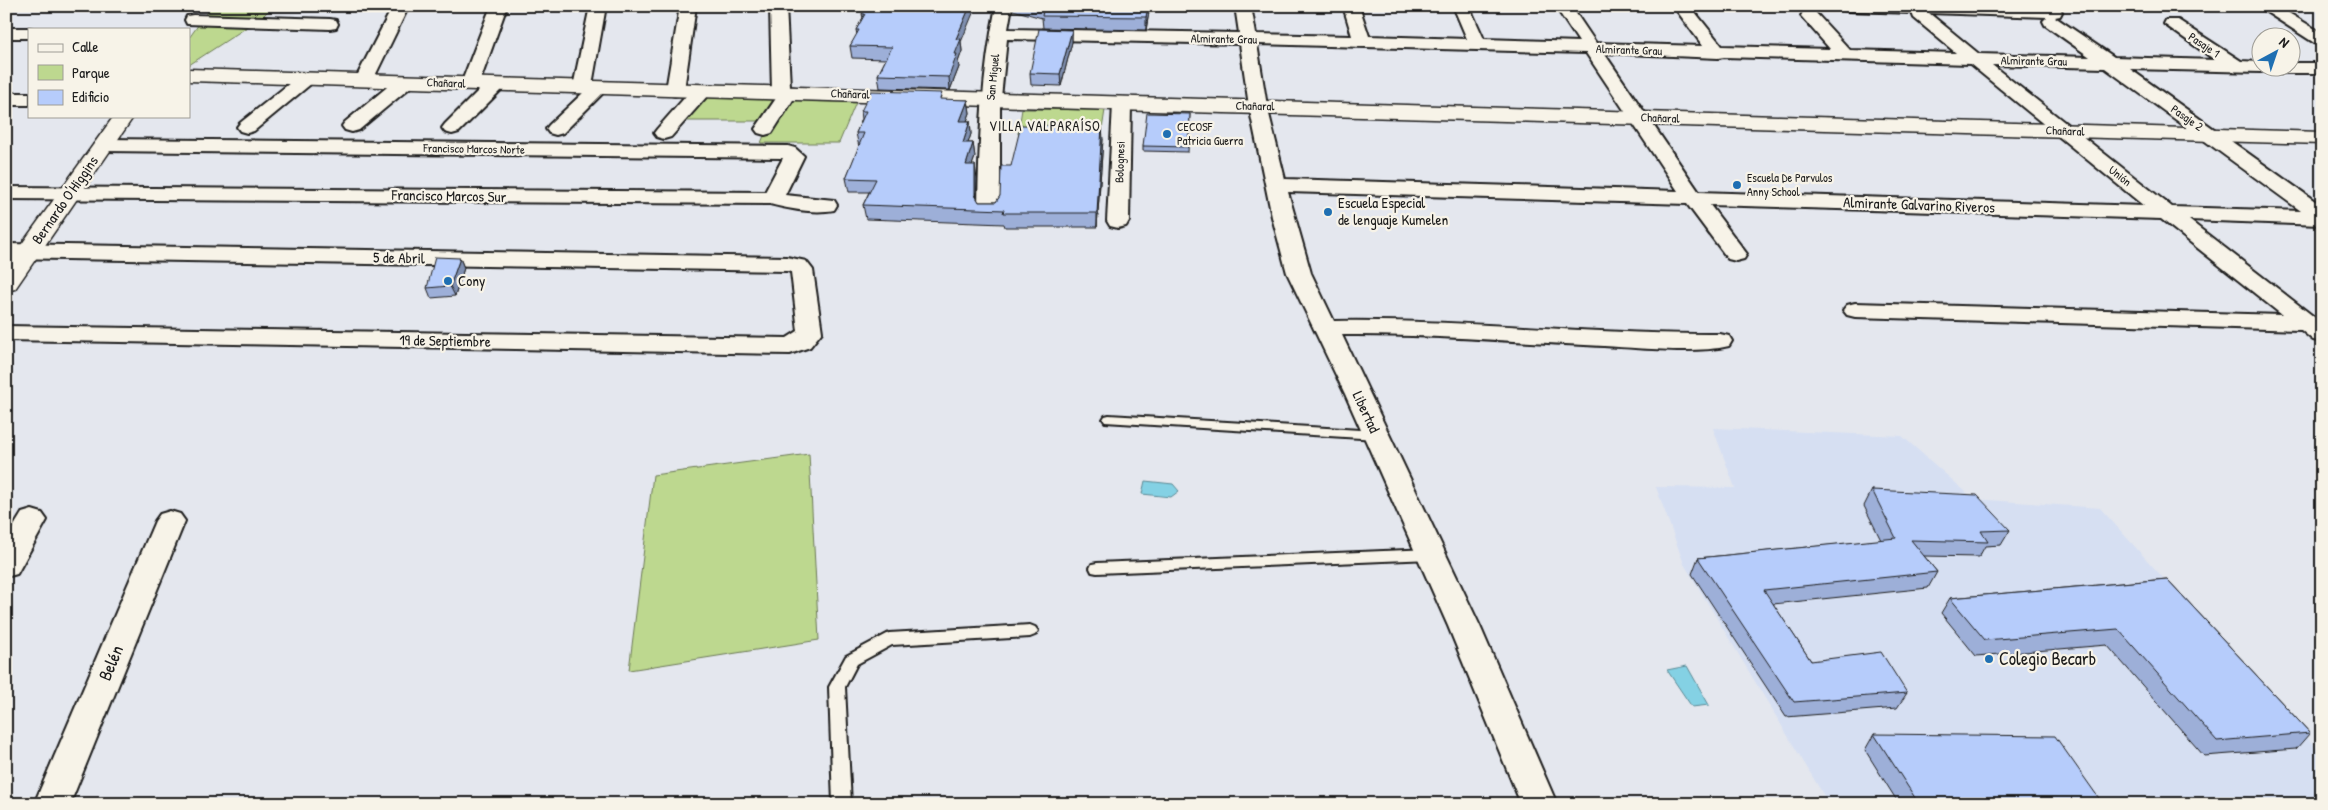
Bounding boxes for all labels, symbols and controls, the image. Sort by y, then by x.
legend [28,28,190,118]
street label: Pasaje 1 [2185,28,2223,61]
north arrow [2250,28,2300,78]
street label: Almirante Grau [1191,29,1257,48]
text: N [2276,32,2294,52]
text: Calle [72,36,99,57]
street label: Almirante Grau [1596,40,1663,59]
street label: Almirante Grau [2001,51,2067,70]
street label: San Miguel [982,52,1003,101]
text: Parque [72,62,110,83]
street label: Chañaral [426,73,467,92]
street label: Chañaral [830,84,871,103]
text: Edificio [72,86,109,107]
street label: Chañaral [1235,97,1275,114]
street label: Pasaje 2 [2168,100,2207,135]
street label: Chañaral [1640,108,1681,127]
district label: VILLA VALPARAÍSO [989,116,1101,135]
place label: CECOSF Patricia Guerra [1177,118,1243,149]
street label: Chañaral [2045,121,2086,140]
marker: CECOSF Patricia Guerra [1161,128,1173,140]
street label: Francisco Marcos Norte [422,139,525,158]
street label: Bolognesi [1110,141,1129,183]
street label: Bernardo O'Higgins [26,151,103,248]
street label: Unión [2105,161,2135,190]
place label: Escuela De Parvulos Anny School [1747,169,1833,200]
marker: Escuela De Parvulos Anny School [1731,179,1743,191]
street label: Francisco Marcos Sur [390,184,507,207]
street label: Almirante Galvarino Riveros [1843,191,1996,218]
place label: Escuela Especial de lenguaje Kumelen [1338,192,1448,230]
marker: Escuela Especial de lenguaje Kumelen [1322,206,1334,218]
street label: 5 de Abril [373,247,425,268]
place label: Cony [458,270,485,291]
marker: Cony [442,275,454,287]
street label: 19 de Septiembre [399,329,491,352]
street label: Libertad [1348,388,1385,436]
street label: Belén [92,641,129,684]
place label: Colegio Becarb [1999,646,2096,671]
marker: Colegio Becarb [1983,653,1995,665]

